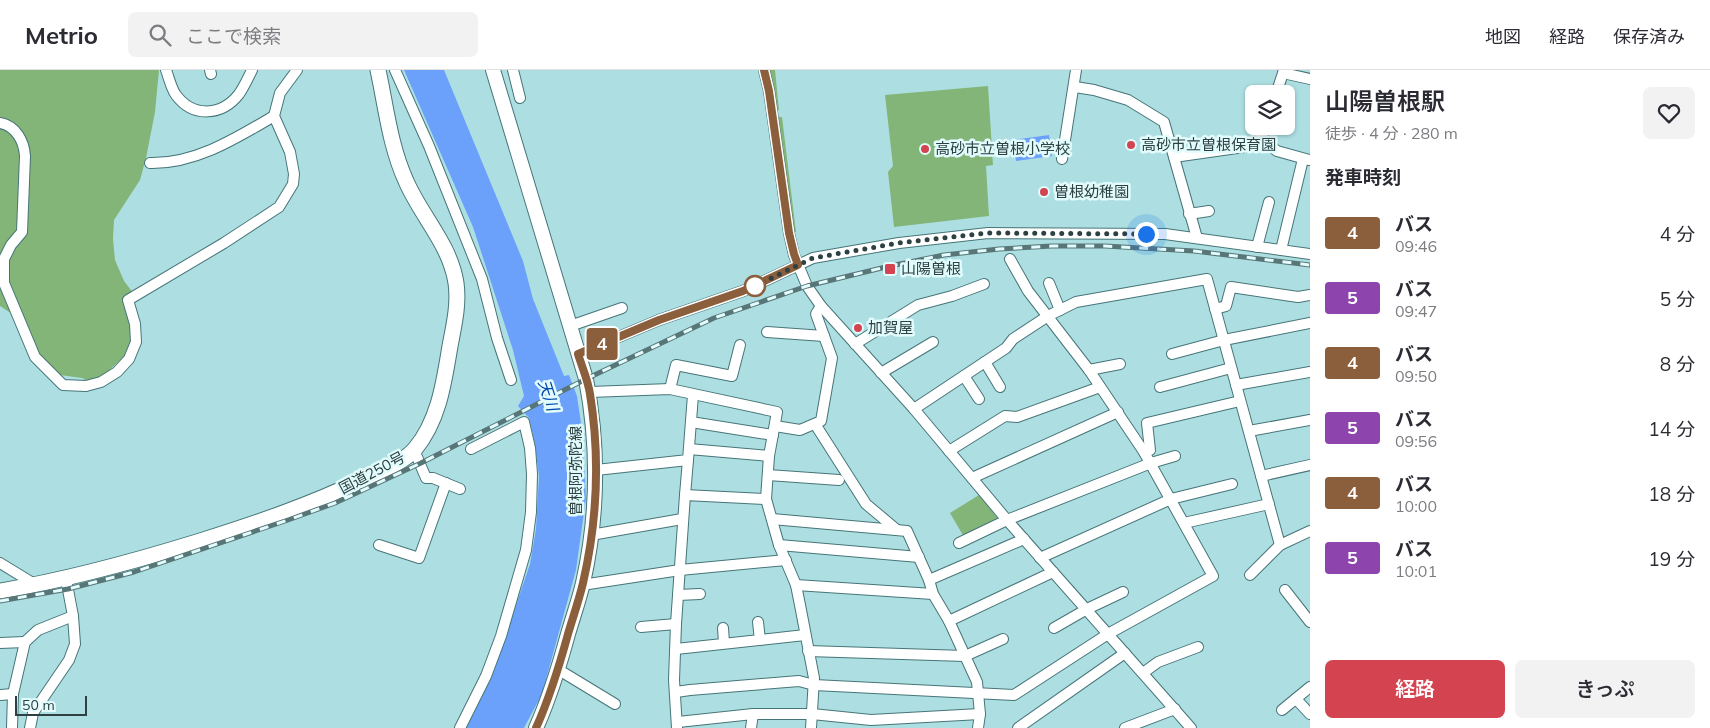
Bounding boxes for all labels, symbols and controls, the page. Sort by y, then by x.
search box [128,12,478,57]
text: Metrio [25,20,98,50]
icon: search [146,21,174,49]
text: ここで検索 [186,24,281,48]
text: 地図 [1485,25,1521,48]
text: 経路 [1549,25,1585,48]
text: 保存済み [1613,25,1685,48]
map controls [1245,85,1295,135]
button: layers [1245,85,1295,135]
text: 山陽曽根駅 [1325,86,1445,116]
button: heart [1643,87,1695,139]
text: 徒歩 · 4 分 · 280 m [1325,123,1458,143]
place label: 高砂市立曽根保育園 [1141,135,1276,154]
place label: 高砂市立曽根小学校 [935,139,1070,158]
marker: 高砂市立曽根保育園 [1125,139,1137,151]
marker: 高砂市立曽根小学校 [919,143,931,155]
text: 発車時刻 [1325,165,1401,189]
place label: 曽根幼稚園 [1054,182,1129,201]
marker: 曽根幼稚園 [1038,186,1050,198]
text: バス [1395,212,1433,236]
text: 4 [1347,221,1358,244]
your location [1134,222,1159,247]
text: 4 分 [1660,222,1695,246]
text: 09:46 [1395,236,1437,256]
place label: 山陽曽根 [901,259,961,278]
marker: 山陽曽根 [883,262,897,276]
unlabelled marker [744,275,766,297]
text: バス [1395,277,1433,301]
text: 5 [1347,286,1358,309]
text: 5 分 [1660,287,1695,311]
text: 09:47 [1395,301,1437,321]
place label: 加賀屋 [868,318,913,337]
marker: 加賀屋 [852,322,864,334]
line badge: 4 [586,328,618,360]
text: 4 [597,332,607,355]
text: バス [1395,342,1433,366]
text: 4 [1347,351,1358,374]
text: 8 分 [1660,352,1695,376]
text: 09:50 [1395,366,1437,386]
water label: 天川 [535,377,564,415]
text: バス [1395,407,1433,431]
text: 5 [1347,416,1358,439]
text: 14 分 [1648,417,1695,441]
street label: 曽根阿弥陀線 [566,426,585,516]
text: 09:56 [1395,431,1437,451]
street label: 国道250号 [336,447,408,498]
text: バス [1395,472,1433,496]
text: 4 [1347,481,1358,504]
text: 18 分 [1648,482,1695,506]
text: 10:00 [1395,496,1437,516]
text: バス [1395,537,1433,561]
text: 5 [1347,546,1358,569]
text: 19 分 [1648,547,1695,571]
text: 10:01 [1395,561,1437,581]
button: 経路 [1325,660,1505,718]
button: きっぷ [1515,660,1695,718]
scale bar [15,693,88,716]
text: 50 m [22,696,55,714]

